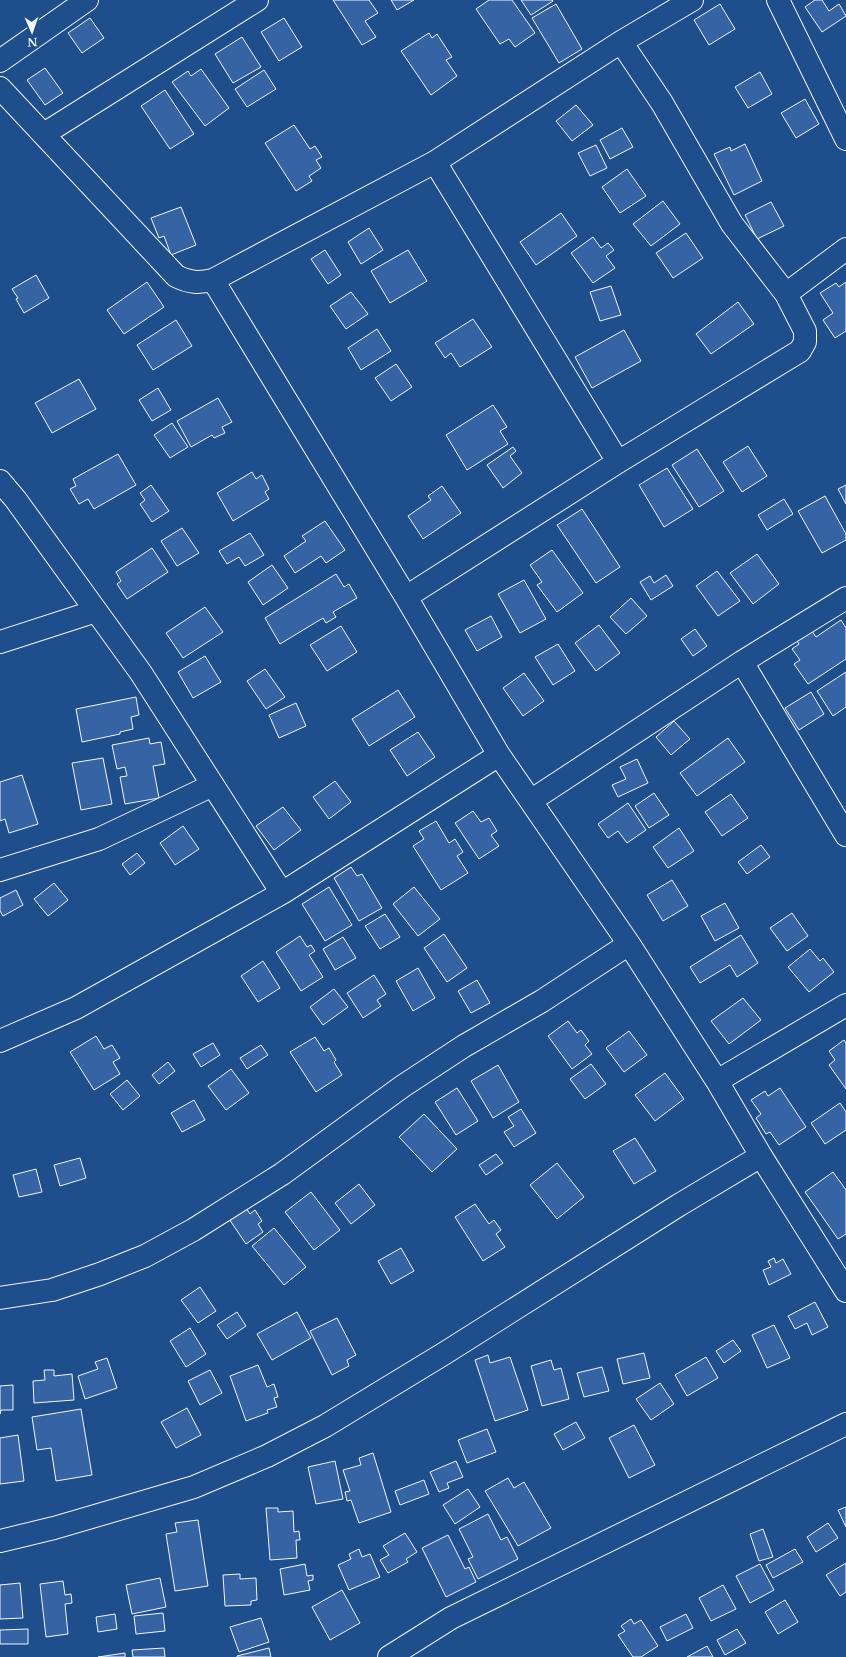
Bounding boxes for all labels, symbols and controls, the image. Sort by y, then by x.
north arrow [12,12,52,52]
text: N [26,35,38,49]

